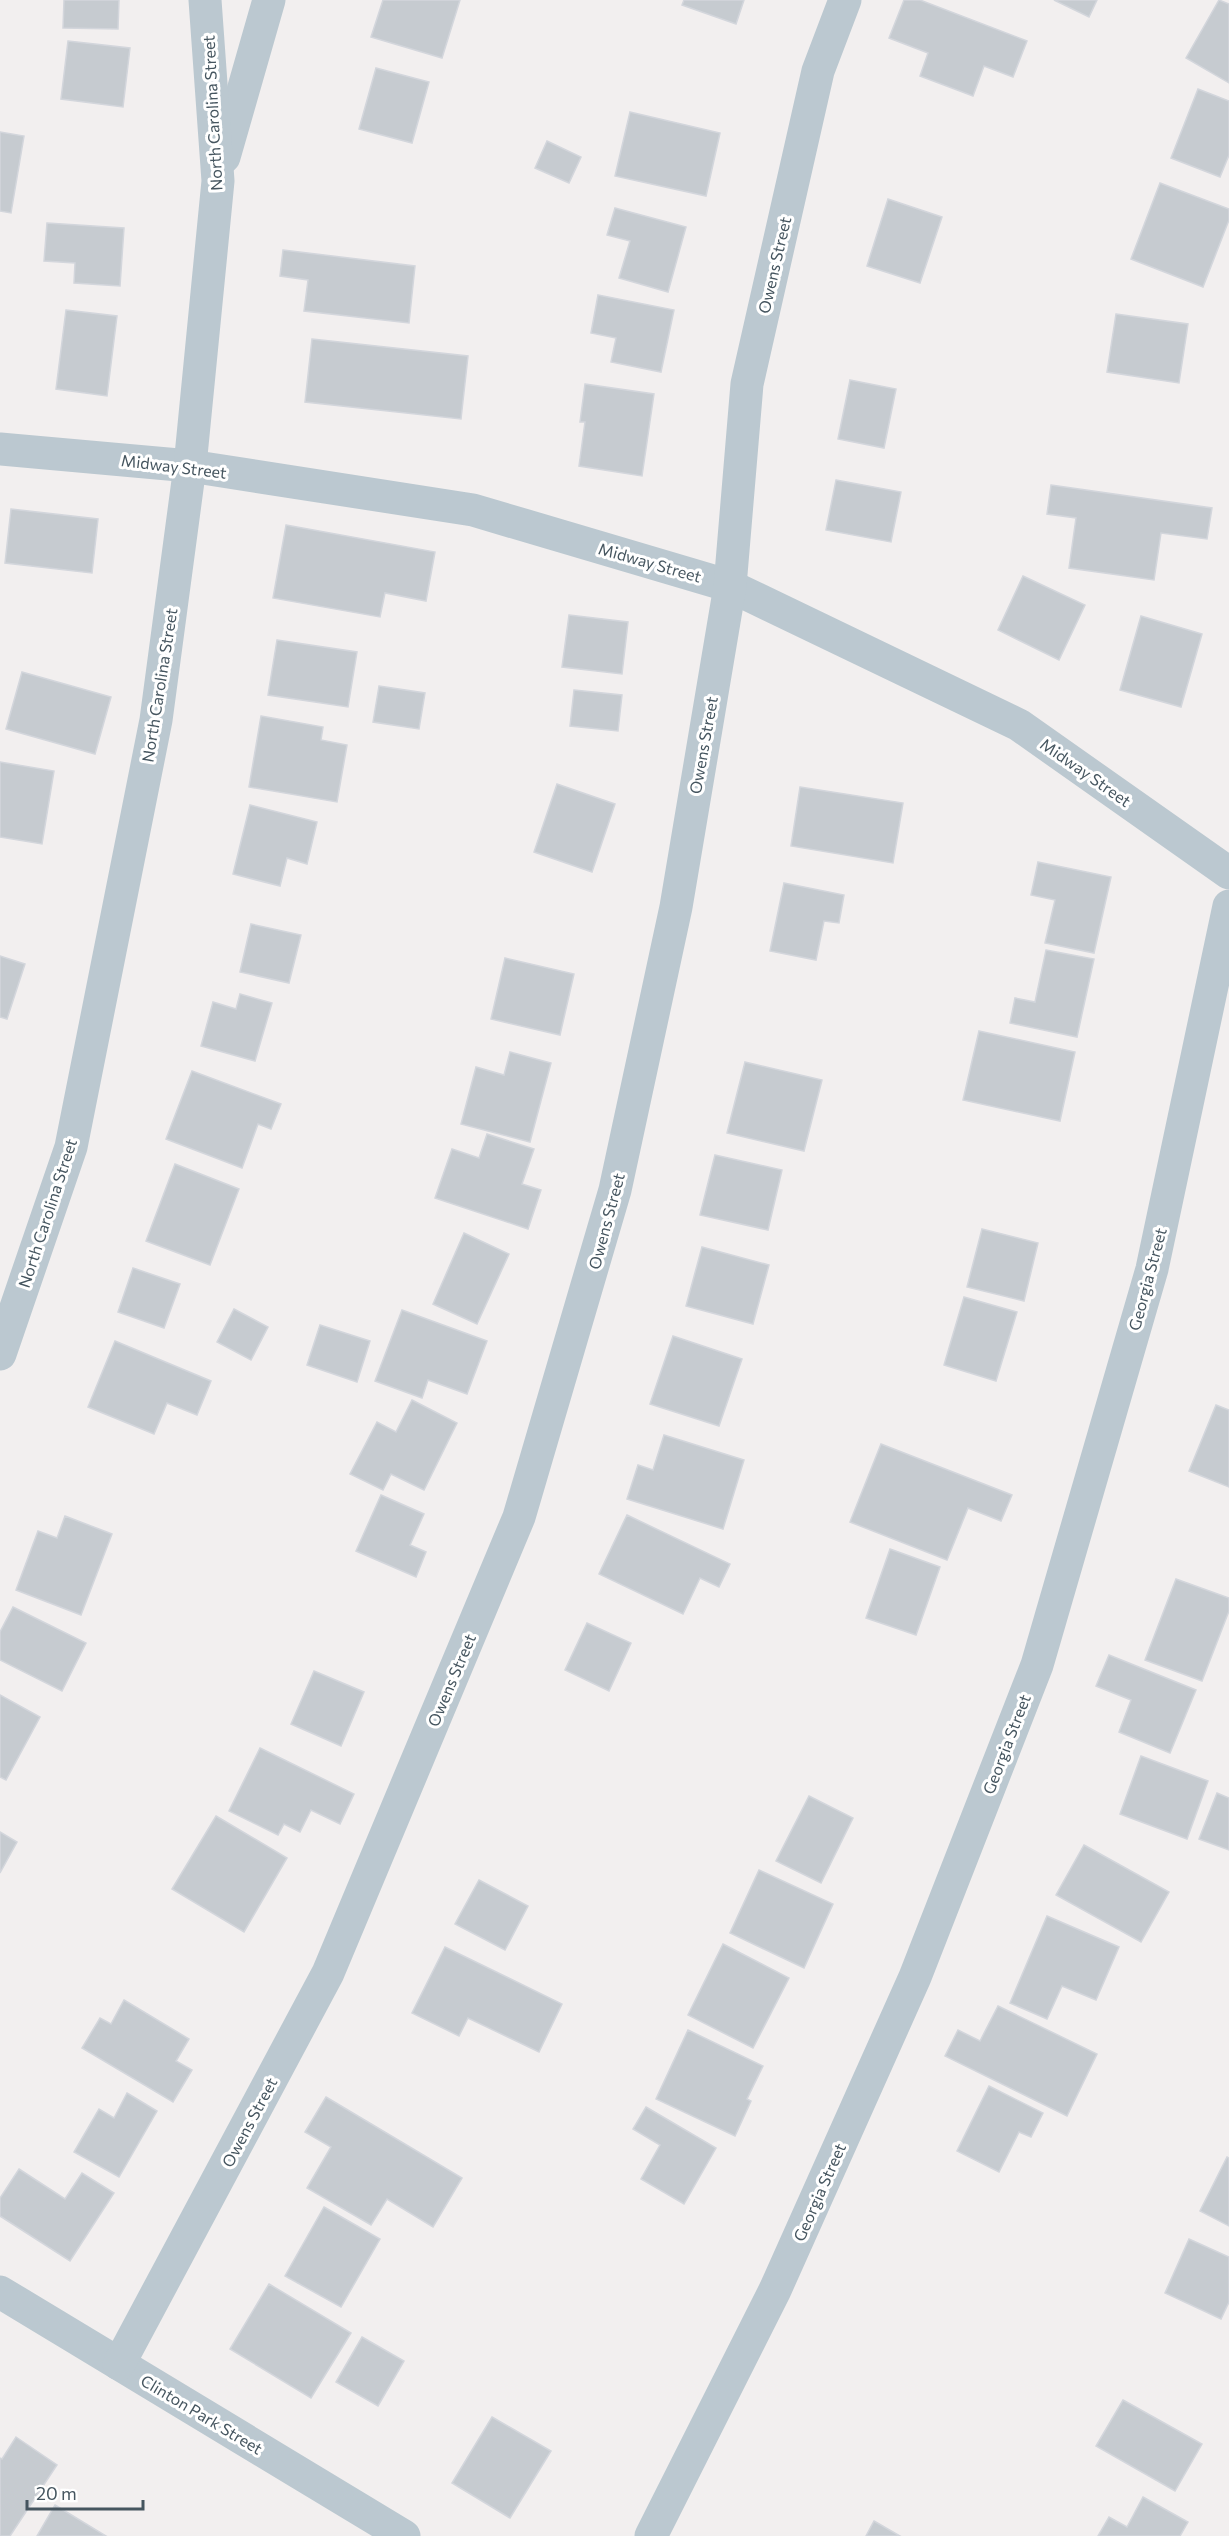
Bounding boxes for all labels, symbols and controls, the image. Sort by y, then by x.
street label: North Carolina Street [198,34,226,191]
street label: Owens Street [754,214,794,315]
street label: Midway Street [120,450,228,482]
street label: Midway Street [596,538,704,586]
street label: North Carolina Street [137,606,181,763]
street label: Owens Street [685,694,721,795]
street label: Midway Street [1037,734,1135,810]
street label: North Carolina Street [14,1136,80,1290]
street label: Owens Street [584,1170,628,1271]
street label: Georgia Street [1124,1225,1170,1332]
street label: Owens Street [423,1630,479,1729]
street label: Georgia Street [978,1691,1034,1797]
street label: Owens Street [217,2074,281,2170]
street label: Georgia Street [789,2140,849,2244]
street label: Clinton Park Street [138,2370,267,2458]
scale bar [27,2473,142,2511]
text: 20 m [36,2482,77,2504]

